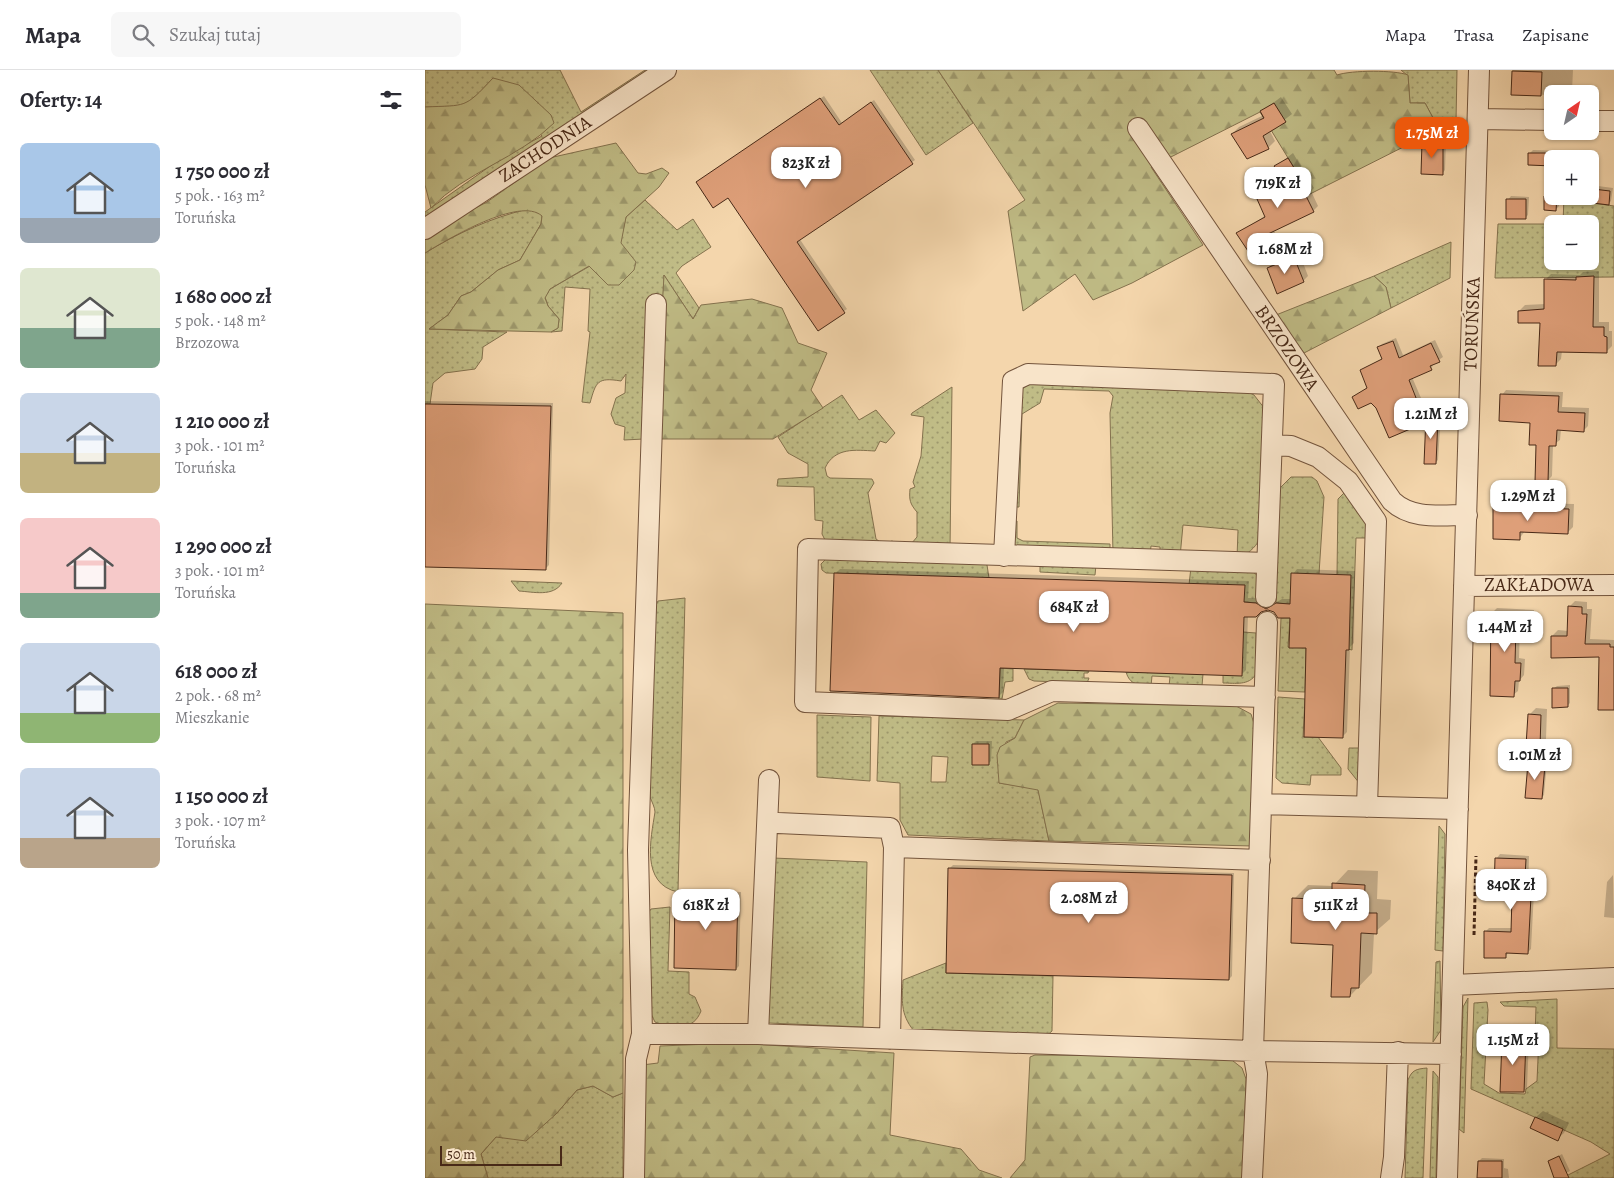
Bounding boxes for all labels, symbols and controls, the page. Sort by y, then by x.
search box [111,12,461,57]
text: Mapa [25,19,81,51]
icon: search [129,21,157,49]
text: Szukaj tutaj [169,22,261,48]
text: Mapa [1385,23,1426,47]
text: Trasa [1454,23,1494,47]
text: Zapisane [1522,23,1589,47]
north arrow [1544,85,1599,140]
map controls [1544,85,1599,270]
text: Oferty: 14 [20,86,102,114]
icon: filters [377,86,405,114]
street label: ZACHODNIA [494,109,597,189]
pin: 1.75M zł [1380,116,1484,159]
text: 1.75M zł [1406,122,1458,144]
pin: 823K zł [760,146,852,189]
button: + [1544,150,1599,205]
text: 823K zł [782,152,830,174]
text: 1 750 000 zł [175,157,270,185]
icon: home [60,163,120,223]
pin: 719K zł [1232,166,1324,209]
text: 719K zł [1255,172,1301,194]
text: 5 pok. · 163 m² [175,185,265,207]
text: Toruńska [175,207,236,229]
button: − [1544,215,1599,270]
pin: 1.68M zł [1233,232,1337,275]
text: 1.68M zł [1258,238,1312,260]
street label: TORUŃSKA [1457,276,1487,371]
text: 1 680 000 zł [175,282,272,310]
icon: home [60,288,120,348]
street label: BRZOZOWA [1249,300,1326,397]
text: 5 pok. · 148 m² [175,310,266,332]
text: Brzozowa [175,332,239,354]
pin: 1.21M zł [1379,398,1483,440]
text: 1.21M zł [1405,403,1457,425]
text: 1 210 000 zł [175,407,269,435]
icon: home [60,413,120,473]
text: 3 pok. · 101 m² [175,435,264,457]
text: Toruńska [175,457,236,479]
pin: 1.29M zł [1476,480,1580,522]
text: 1.29M zł [1501,485,1555,507]
text: 1 290 000 zł [175,532,272,560]
icon: home [60,538,120,598]
text: 3 pok. · 101 m² [175,560,264,582]
street label: ZAKŁADOWA [1484,572,1595,598]
text: Toruńska [175,582,236,604]
pin: 684K zł [1028,590,1120,633]
text: 684K zł [1050,596,1098,618]
pin: 1.44M zł [1453,610,1557,653]
text: 1.44M zł [1478,616,1532,638]
text: 618 000 zł [175,657,257,685]
icon: home [60,663,120,723]
text: 2 pok. · 68 m² [175,685,261,707]
text: Mieszkanie [175,707,249,729]
pin: 1.01M zł [1483,738,1587,781]
text: 1.01M zł [1509,744,1561,766]
text: 1 150 000 zł [175,782,268,810]
icon: home [60,788,120,848]
text: 3 pok. · 107 m² [175,810,266,832]
text: Toruńska [175,832,236,854]
pin: 840K zł [1465,868,1557,911]
text: 840K zł [1487,874,1535,896]
pin: 2.08M zł [1037,882,1141,924]
text: 2.08M zł [1061,887,1117,909]
pin: 618K zł [660,888,752,931]
pin: 511K zł [1290,888,1382,931]
text: 618K zł [683,894,729,916]
text: 511K zł [1314,894,1358,916]
pin: 1.15M zł [1461,1024,1565,1066]
text: 1.15M zł [1487,1029,1539,1051]
scale bar [440,1143,563,1166]
text: 50 m [447,1145,475,1164]

